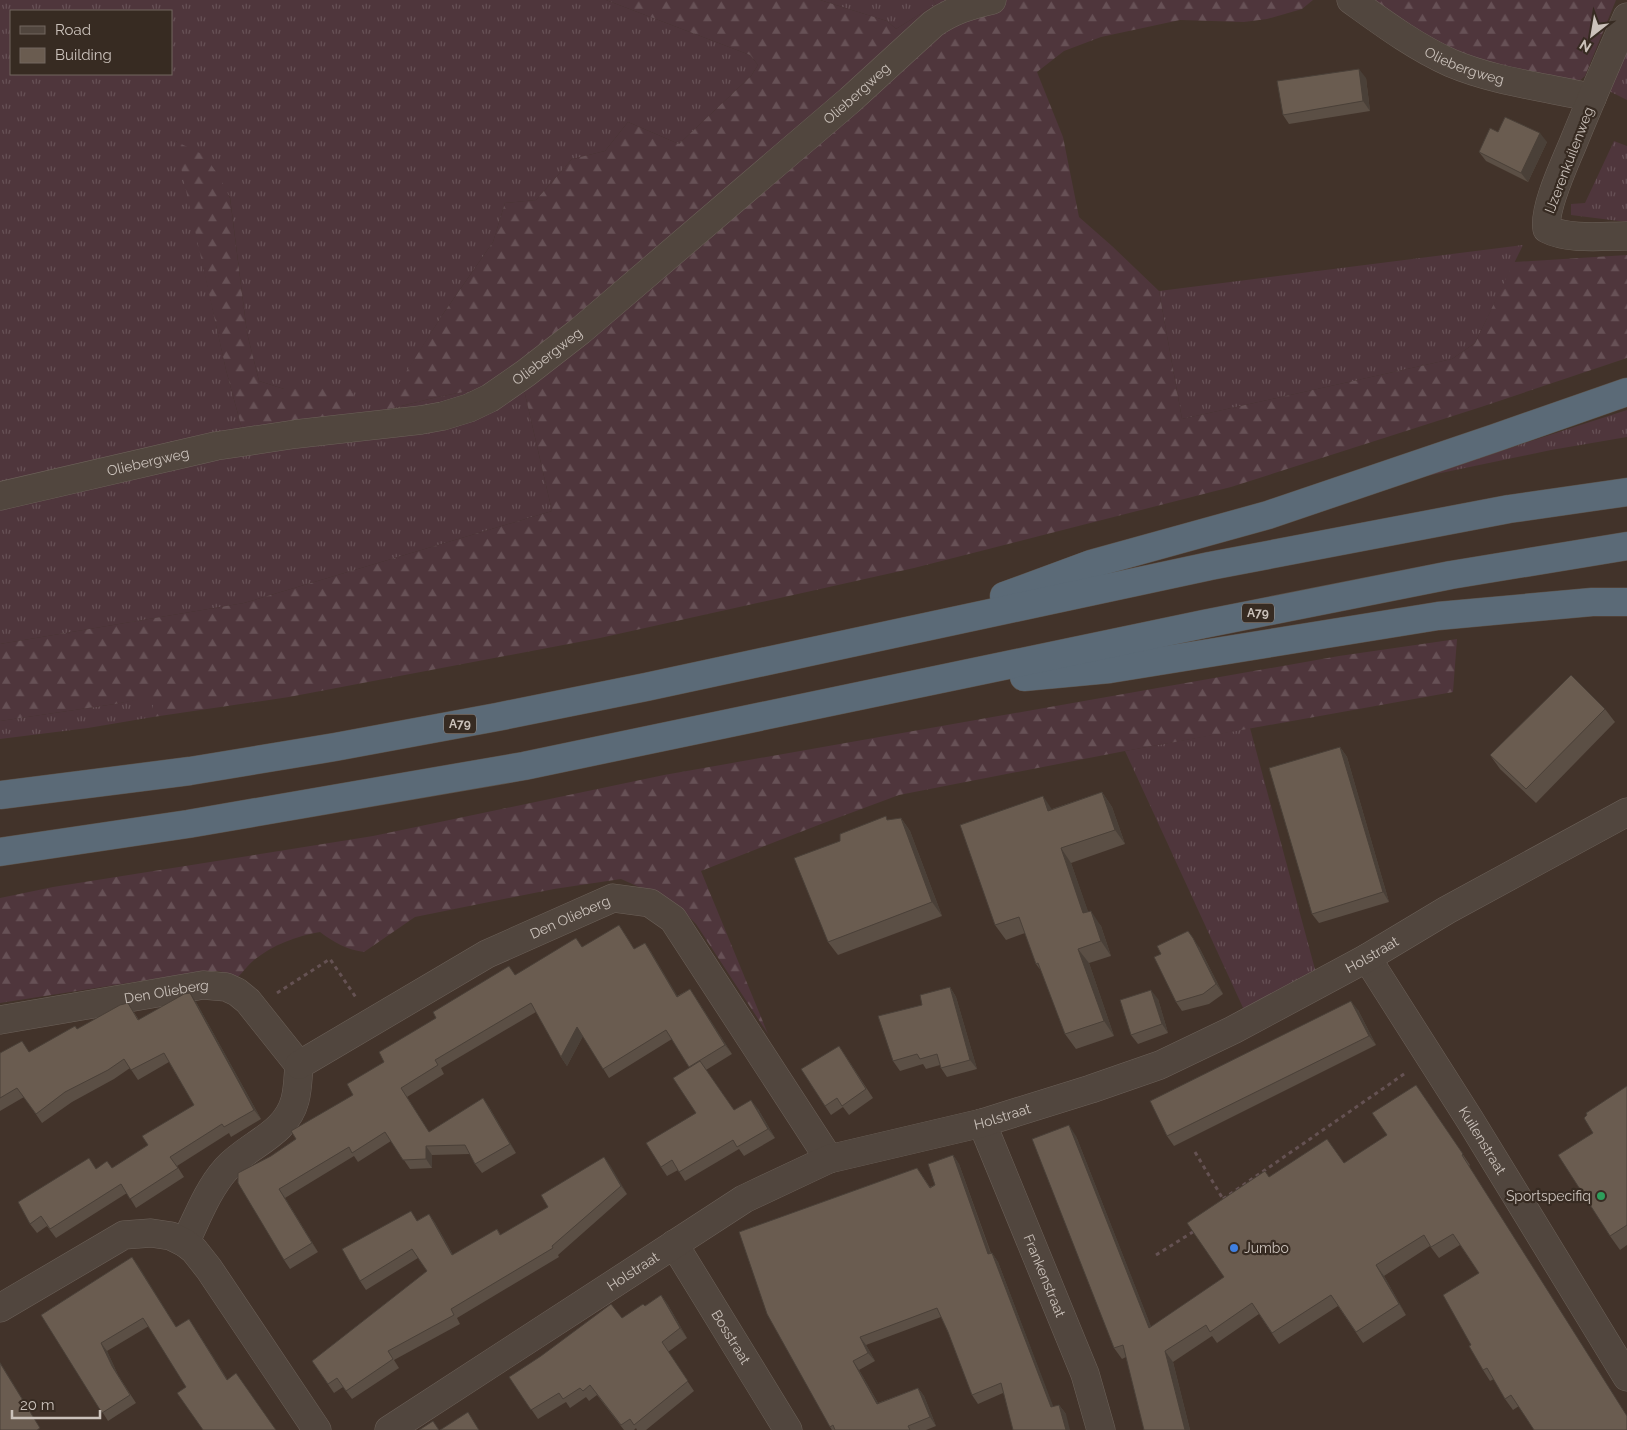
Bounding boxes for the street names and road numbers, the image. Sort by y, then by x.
street label: Oliebergweg [1422,43,1506,87]
street label: Oliebergweg [820,60,893,127]
street label: IJzerenkuilenweg [1541,104,1597,216]
street label: Oliebergweg [509,324,585,388]
street label: Oliebergweg [105,444,191,479]
road number: A79 [1242,604,1274,622]
road number: A79 [444,714,476,734]
street label: Den Olieberg [527,892,612,942]
street label: Holstraat [1343,933,1402,976]
street label: Den Olieberg [123,977,210,1006]
street label: Holstraat [972,1100,1033,1133]
street label: Kuilenstraat [1456,1104,1509,1178]
street label: Frankenstraat [1021,1232,1069,1320]
street label: Holstraat [604,1248,662,1294]
street label: Bosstraat [708,1307,754,1367]

